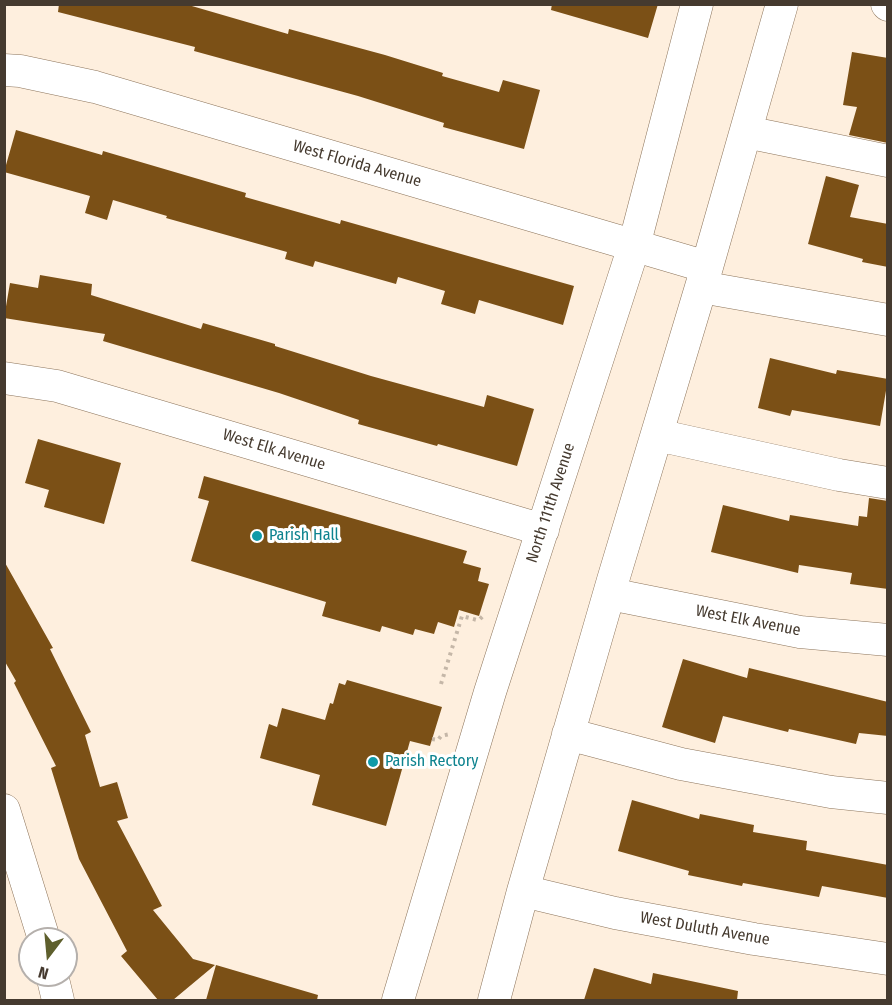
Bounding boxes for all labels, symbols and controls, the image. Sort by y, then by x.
street label: West Florida Avenue [291,136,423,192]
street label: West Elk Avenue [220,425,328,475]
street label: North 111th Avenue [523,441,579,565]
place label: Parish Hall [269,526,339,546]
marker: Parish Hall [250,529,264,543]
street label: West Elk Avenue [694,601,802,641]
place label: Parish Rectory [385,752,478,772]
marker: Parish Rectory [366,755,380,769]
street label: West Duluth Avenue [639,908,771,950]
north arrow [18,927,78,987]
text: N [36,962,51,983]

